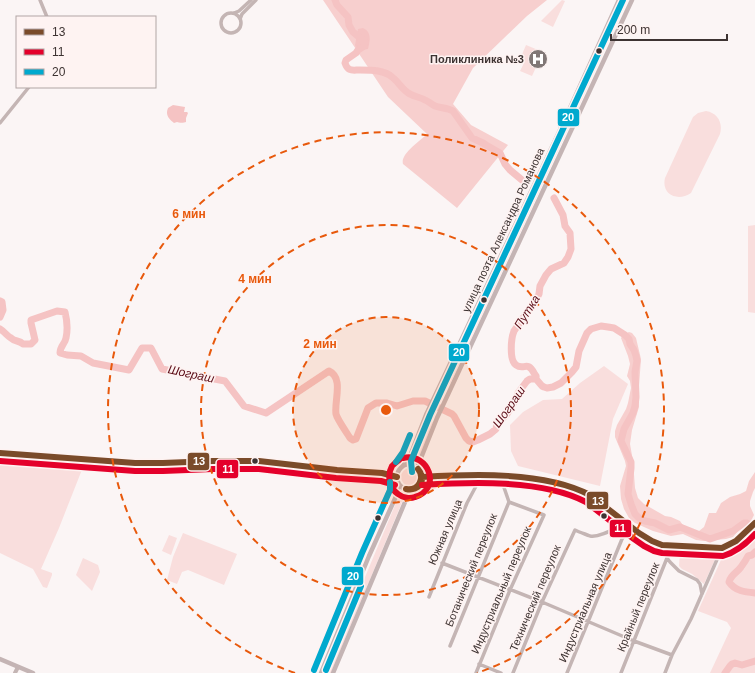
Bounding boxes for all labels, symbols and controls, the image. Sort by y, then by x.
legend [16,16,156,88]
scale bar [611,16,727,42]
text: 200 m [617,23,650,37]
text: 13 [52,25,66,39]
text: 11 [52,45,65,59]
unlabelled marker [594,46,604,56]
hospital icon: Поликлиника №3 [527,48,549,70]
place label: Поликлиника №3 [430,53,524,65]
text: 20 [52,65,66,79]
line badge: 20 [557,108,580,127]
text: 20 [562,111,574,123]
street label: улица поэта Александра Романова [460,145,547,314]
text: 6 мин [172,207,206,221]
text: 4 мин [238,272,272,286]
water label: Путка [511,292,543,331]
unlabelled marker [479,295,489,305]
text: 2 мин [303,337,337,351]
line badge: 20 [448,343,470,362]
text: 20 [453,346,465,358]
water label: Шограш [167,362,215,386]
water label: Шограш [490,384,528,430]
centre of rings [379,403,393,417]
line badge: 13 [187,452,210,471]
text: 13 [193,455,205,467]
unlabelled marker [250,456,260,466]
line badge: 11 [216,459,239,479]
text: 11 [222,463,234,475]
line badge: 13 [586,491,609,510]
text: 13 [592,495,604,507]
street label: Южная улица [426,497,465,567]
unlabelled marker [599,511,609,521]
street label: Ботанический переулок [443,512,499,628]
unlabelled marker [373,513,383,523]
line badge: 11 [609,519,632,538]
text: 11 [614,522,626,534]
street label: Индустриальный переулок [469,524,533,655]
street label: Технический переулок [507,543,563,653]
street label: Индустриальная улица [556,549,614,664]
street label: Крайный переулок [615,561,661,653]
line badge: 20 [341,566,364,586]
text: 20 [347,570,359,582]

